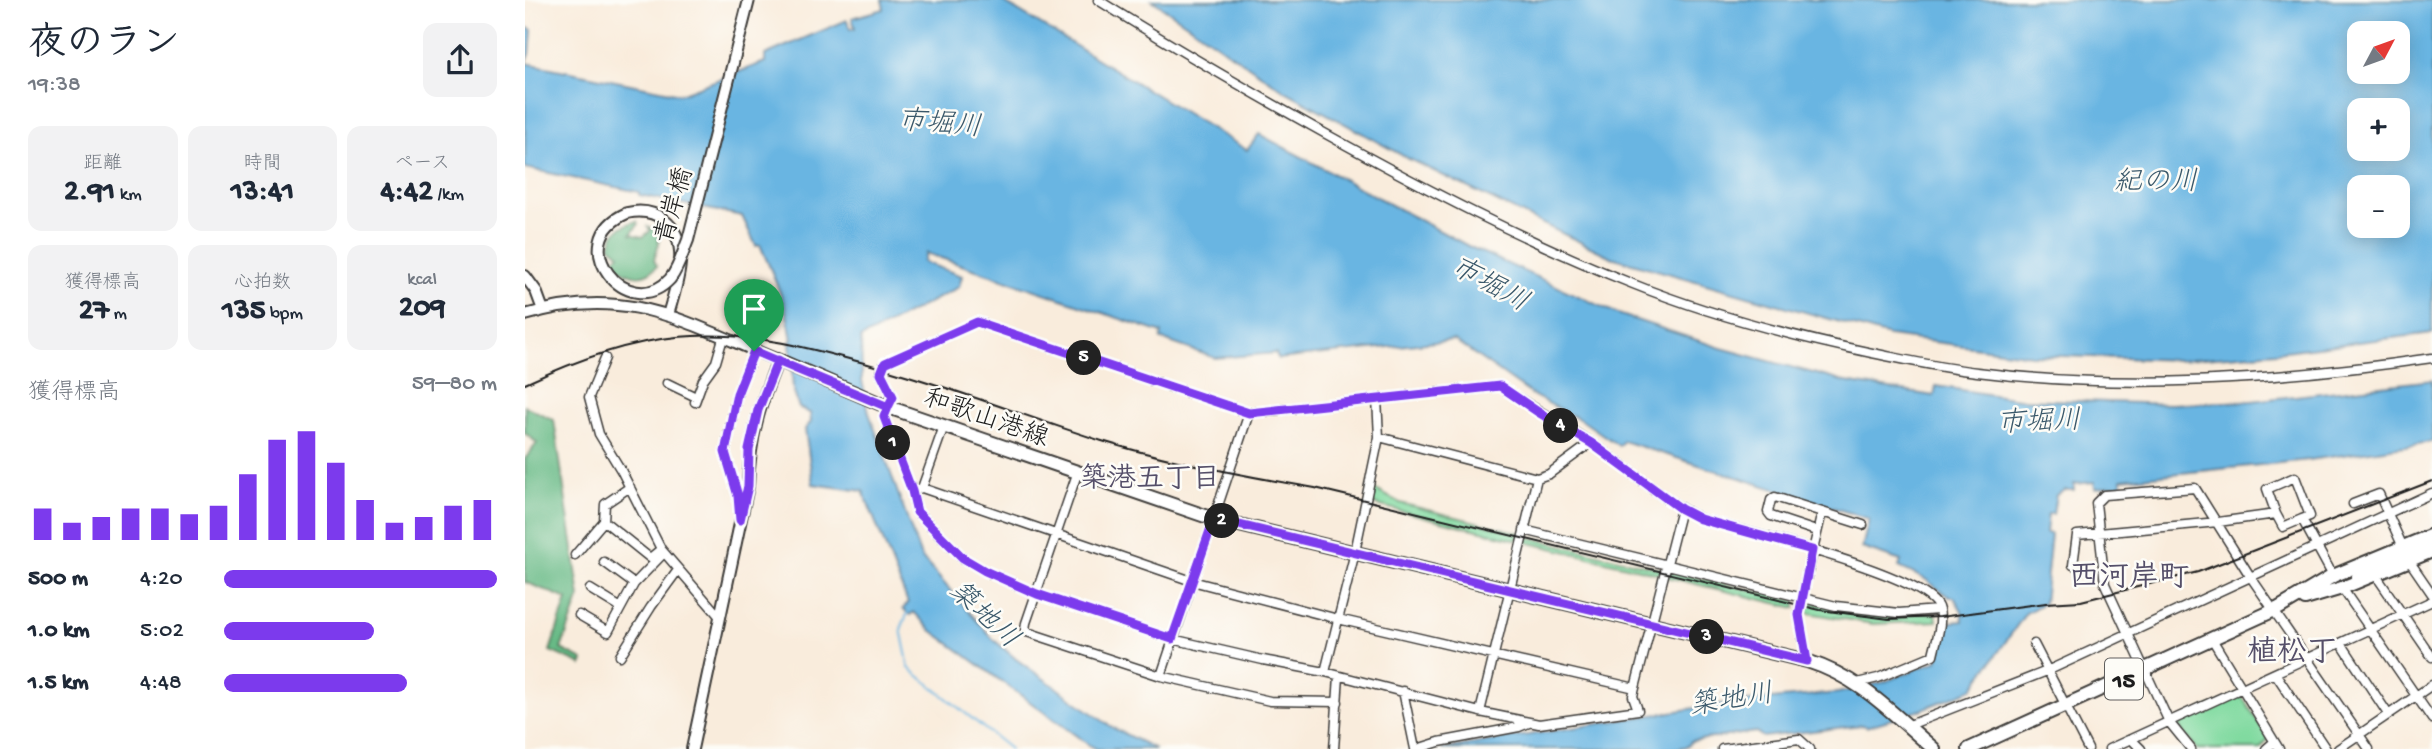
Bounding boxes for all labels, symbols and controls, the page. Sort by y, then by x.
north arrow [2347,21,2410,84]
map controls [2347,21,2410,238]
button: share [423,23,497,97]
text: 夜のラン [28,24,180,68]
text: 19:38 [28,72,81,99]
button: + [2347,98,2410,161]
water label: 市堀川 [896,104,983,146]
text: 距離 [84,153,122,176]
text: 時間 [243,153,282,176]
text: ペース [394,153,450,176]
street label: 青岸橋 [649,164,702,248]
water label: 紀の川 [2114,167,2198,200]
button: − [2347,175,2410,238]
text: 2.91 [64,176,115,211]
text: 13:41 [231,176,294,211]
text: 4:42 [380,176,433,211]
text: km [115,184,142,207]
text: /km [433,184,464,207]
water label: 市堀川 [1444,250,1534,321]
text: kcal [407,269,437,292]
text: 獲得標高 [65,272,141,295]
text: 心拍数 [234,272,291,295]
pin [724,279,784,351]
icon: arrive [735,290,773,328]
text: 209 [399,292,446,327]
text: 27 [79,295,109,330]
text: 135 [222,295,266,330]
text: m [109,303,127,326]
text: bpm [266,303,303,326]
pin: 5 [1067,340,1101,376]
text: 5 [1079,346,1089,369]
text: 59–80 m [412,371,497,398]
text: 獲得標高 [28,380,120,407]
street label: 和歌山港線 [919,383,1052,456]
water label: 市堀川 [1997,405,2082,441]
pin: 4 [1543,408,1579,444]
text: 4 [1556,414,1565,437]
pin: 1 [875,426,911,460]
text: 1 [889,431,896,454]
district label: 築港五丁目 [1080,462,1220,497]
pin: 2 [1205,504,1239,538]
text: 2 [1217,509,1226,532]
district label: 西河岸町 [2069,560,2189,597]
text: 500 m [28,566,88,593]
text: 4:20 [140,566,182,593]
water label: 築地川 [941,575,1026,657]
text: 1.0 km [28,618,90,645]
text: 5:02 [140,618,184,645]
pin: 3 [1689,620,1725,654]
text: 3 [1702,625,1711,648]
district label: 植松丁 [2247,635,2337,672]
road number: 15 [2105,658,2143,700]
text: 1.5 km [28,670,89,697]
text: 4:48 [140,670,182,697]
water label: 築地川 [1687,678,1776,724]

